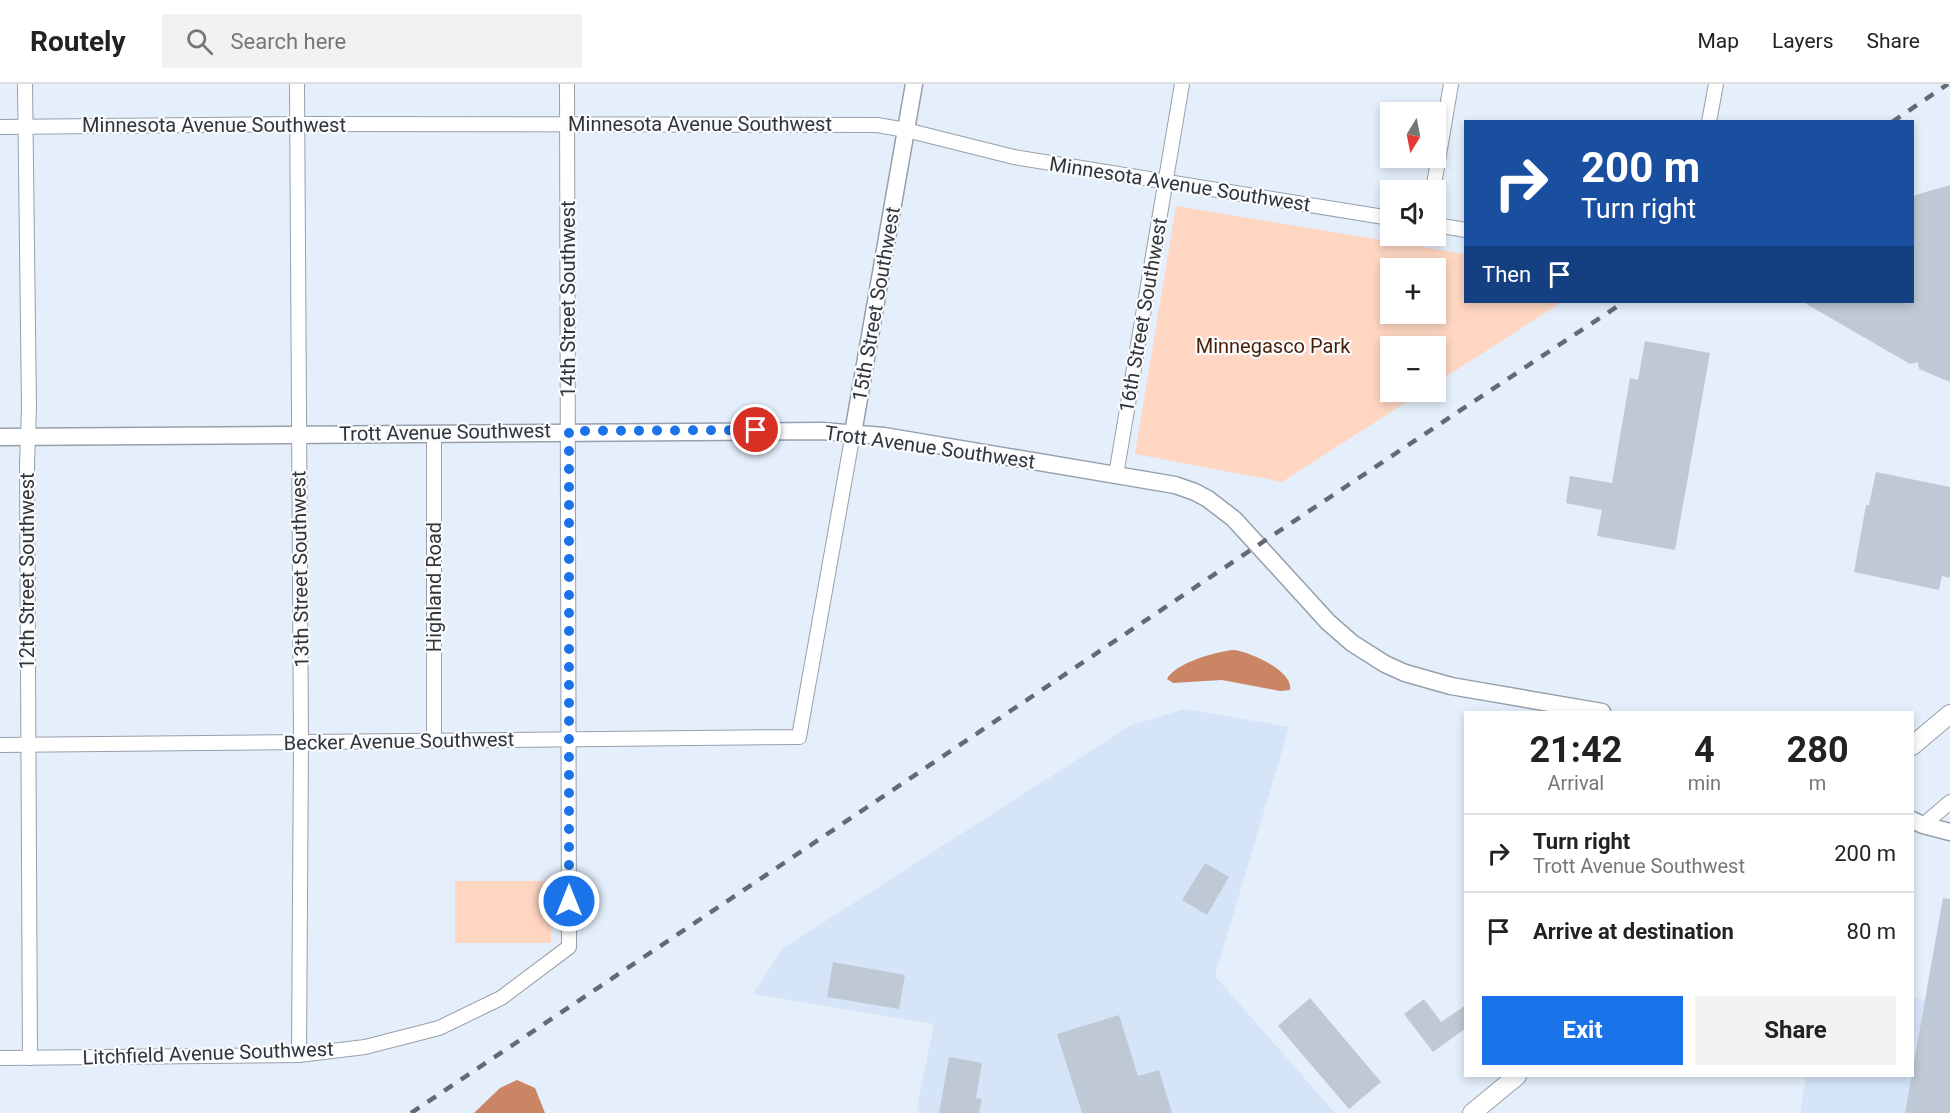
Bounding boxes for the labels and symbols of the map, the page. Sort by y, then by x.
north arrow [1380,102,1446,168]
street label: Minnesota Avenue Southwest [568,112,832,136]
street label: Minnesota Avenue Southwest [82,113,346,137]
street label: Minnesota Avenue Southwest [1048,152,1312,216]
street label: 14th Street Southwest [556,200,580,398]
street label: 15th Street Southwest [847,205,905,403]
street label: 16th Street Southwest [1114,216,1172,414]
park label: Minnegasco Park [1196,334,1351,358]
pin [730,404,781,455]
street label: Trott Avenue Southwest [339,418,551,446]
street label: Trott Avenue Southwest [823,420,1037,474]
street label: 13th Street Southwest [286,470,314,668]
street label: 12th Street Southwest [15,472,39,670]
street label: Highland Road [422,522,446,652]
street label: Becker Avenue Southwest [284,727,514,755]
position arrow [537,869,601,933]
street label: Litchfield Avenue Southwest [82,1037,334,1069]

